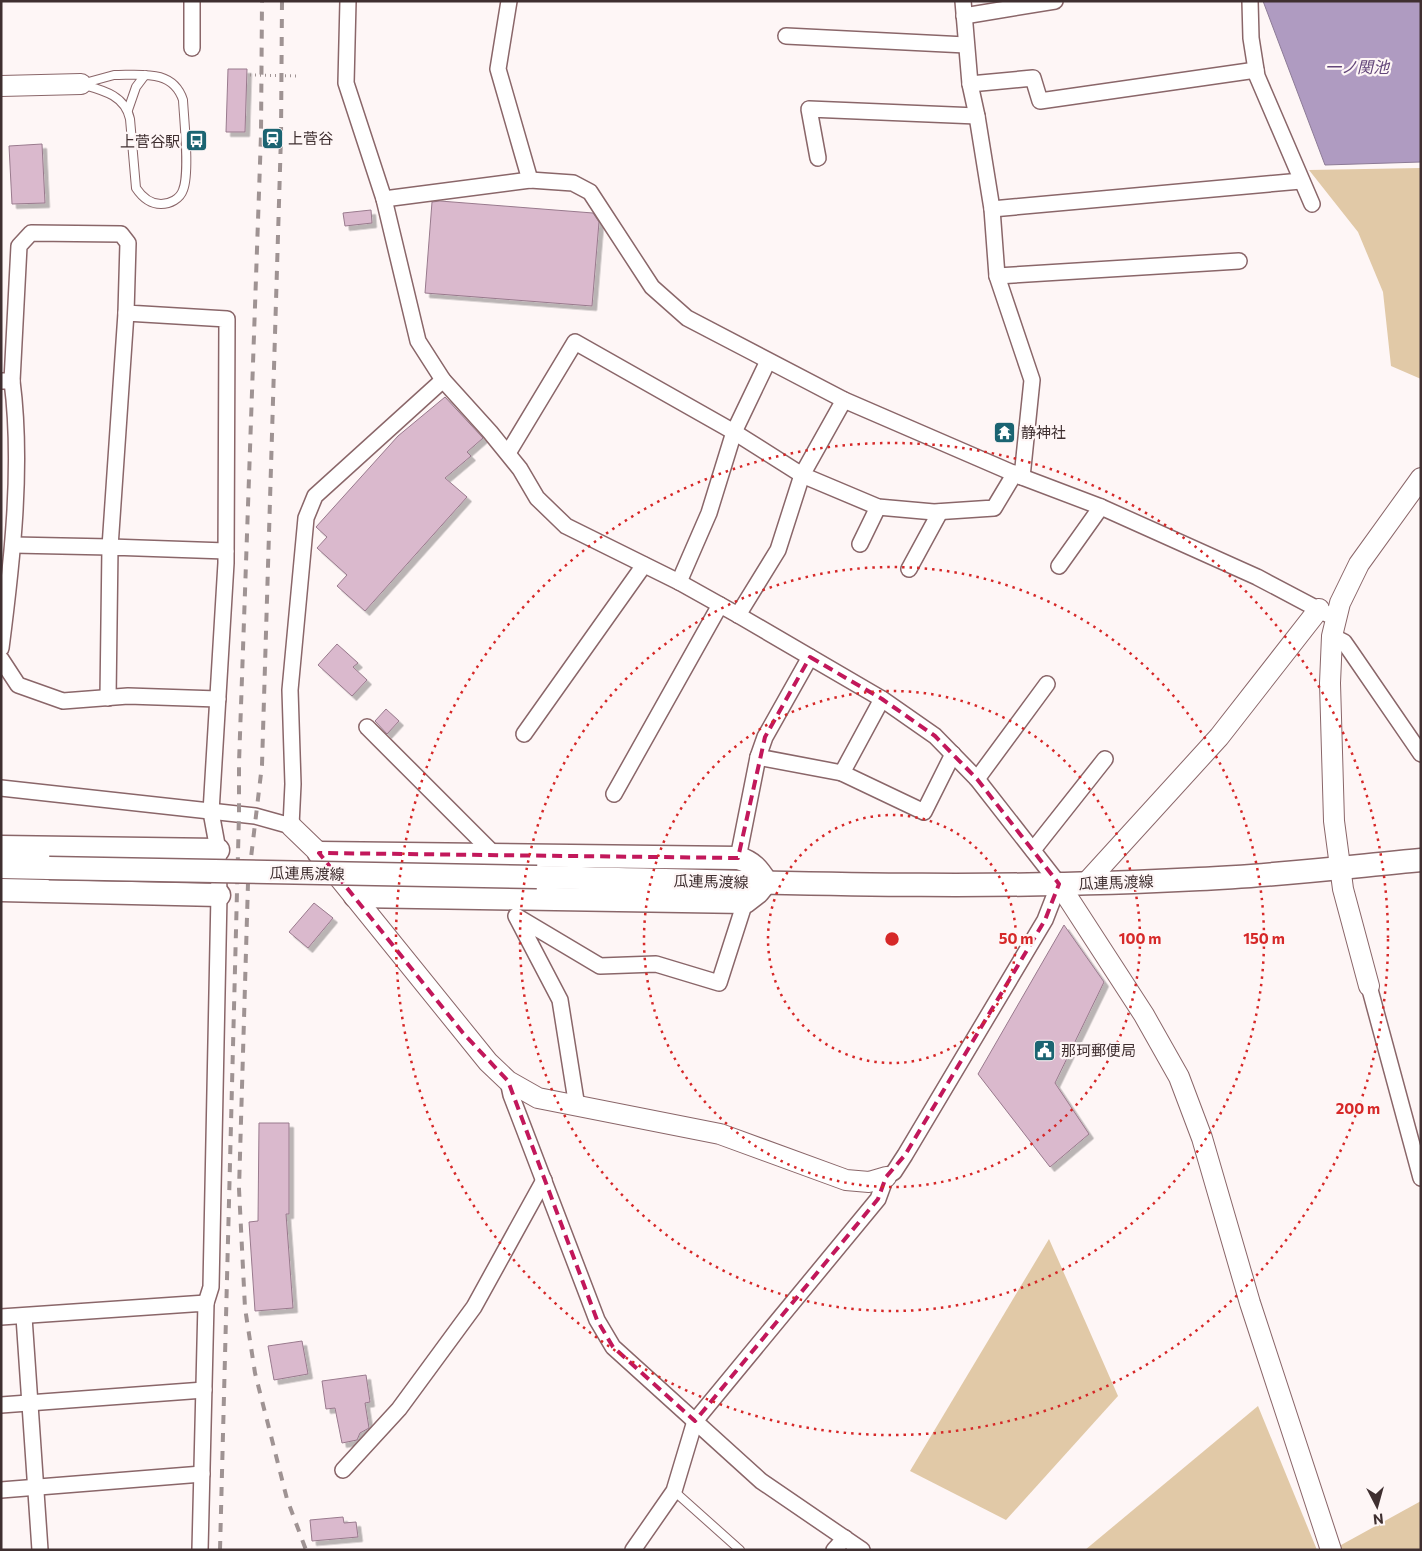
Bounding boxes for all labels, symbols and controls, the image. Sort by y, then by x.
water label: 一ノ関池 [1325,57,1391,76]
station icon: 上菅谷 [260,126,284,150]
bus stop icon: 上菅谷駅 [184,129,208,153]
place label: 上菅谷 [288,129,333,147]
place label: 上菅谷駅 [120,132,180,150]
temple icon: 静神社 [993,420,1017,444]
place label: 静神社 [1021,423,1066,441]
street label: 瓜連馬渡線 [269,863,345,883]
street label: 瓜連馬渡線 [673,871,749,891]
street label: 瓜連馬渡線 [1078,872,1154,892]
text: 50 m [999,929,1033,947]
text: 100 m [1119,929,1161,947]
text: 150 m [1243,929,1285,947]
centre of rings [883,930,901,948]
public building icon: 那珂郵便局 [1033,1038,1057,1062]
place label: 那珂郵便局 [1061,1041,1136,1059]
text: 200 m [1336,1099,1380,1117]
north arrow [1352,1481,1402,1531]
text: N [1372,1510,1385,1528]

